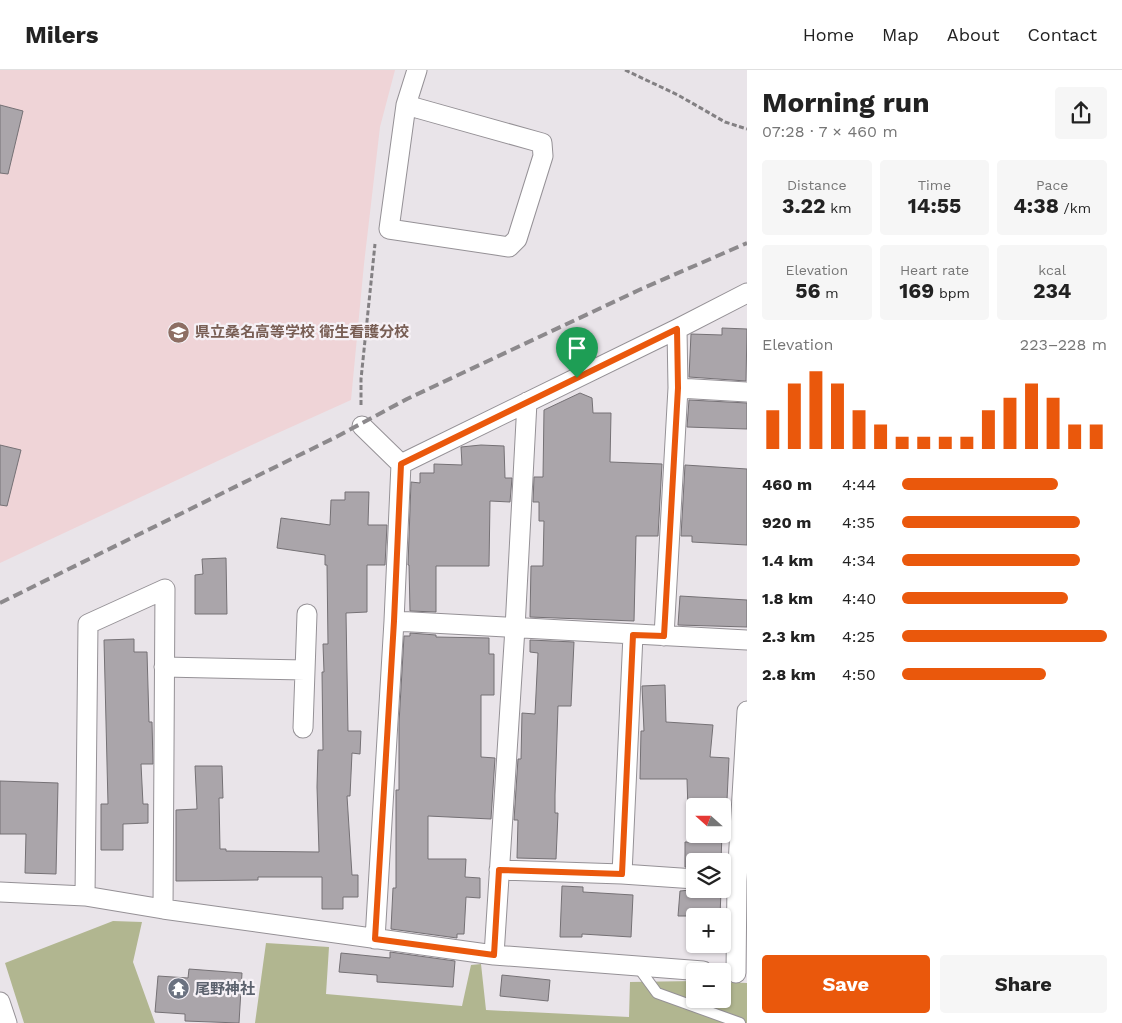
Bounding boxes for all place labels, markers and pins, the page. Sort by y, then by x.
school or university icon: 県立桑名高等学校 衛生看護分校 [167,320,191,344]
place label: 県立桑名高等学校 衛生看護分校 [195,323,409,341]
pin [556,327,598,378]
temple icon: 尾野神社 [167,977,191,1001]
place label: 尾野神社 [195,980,255,998]

